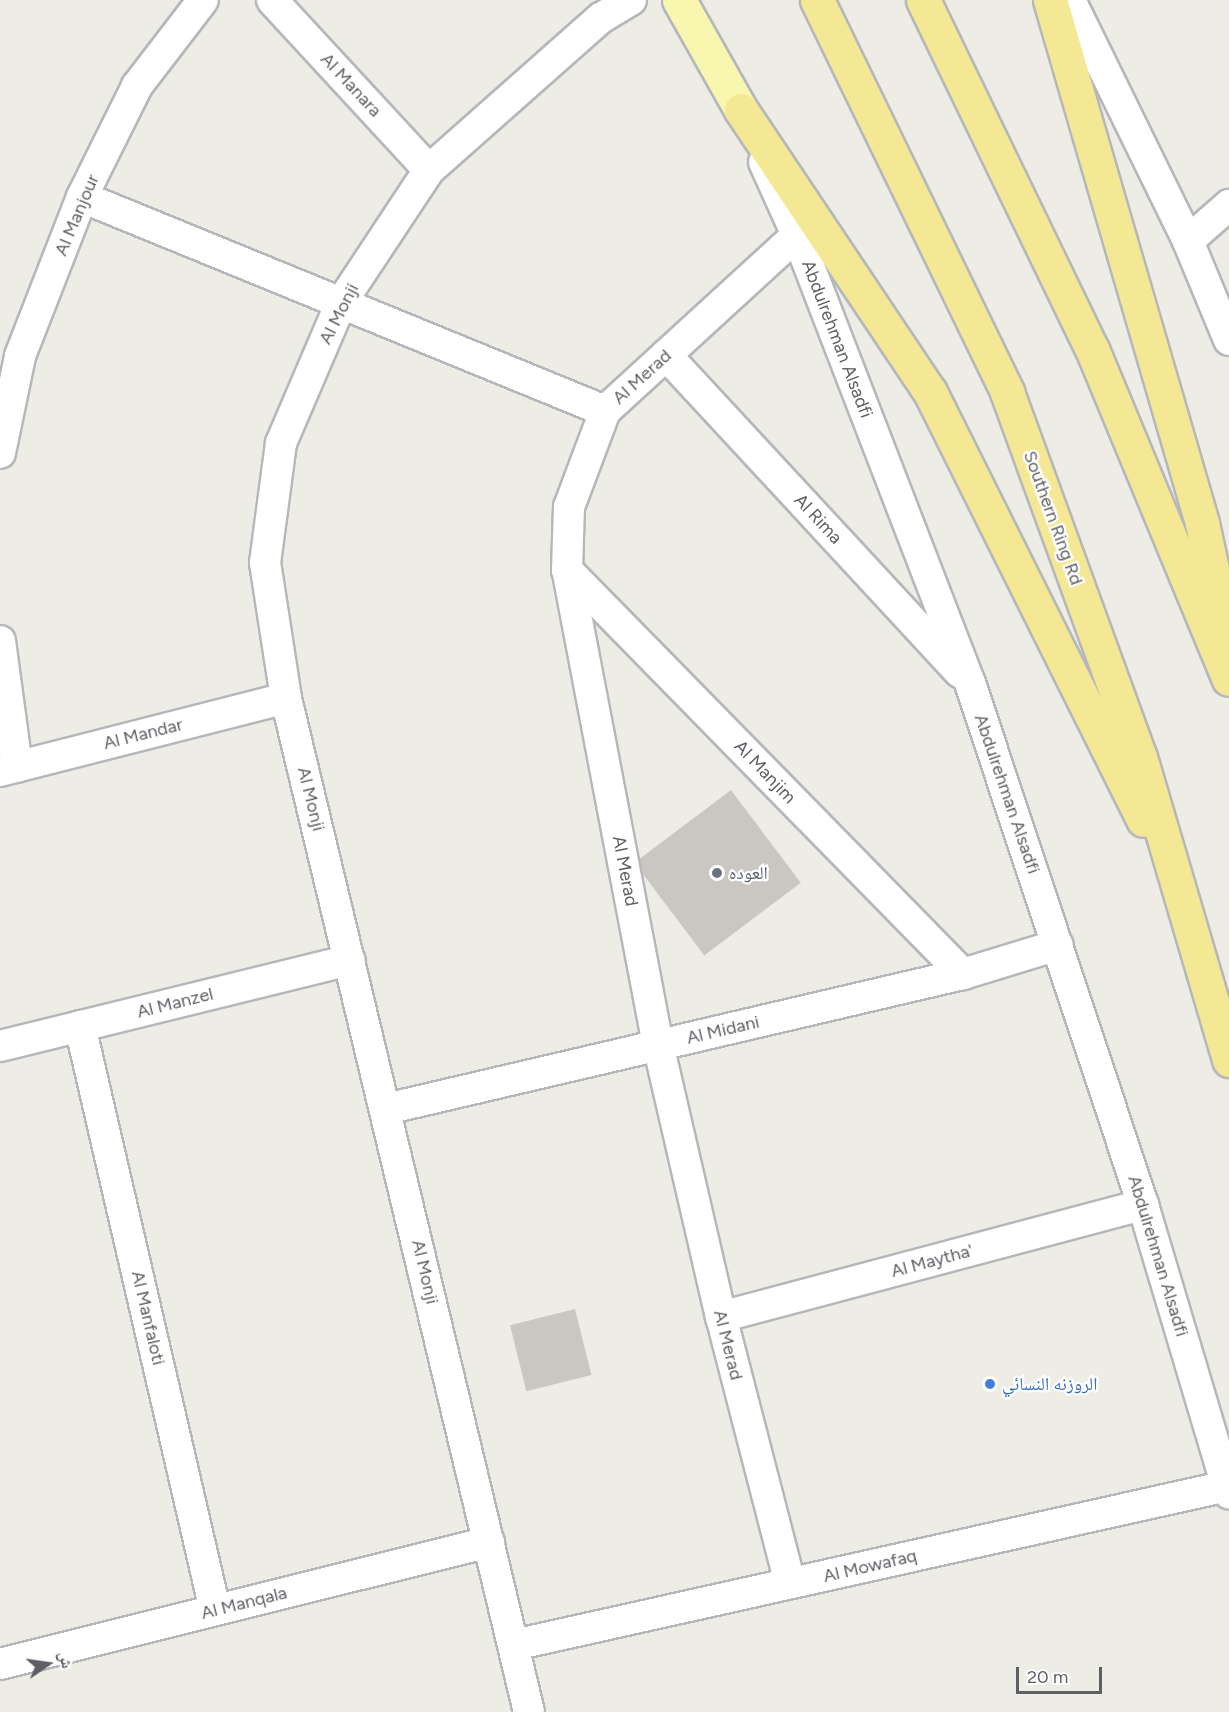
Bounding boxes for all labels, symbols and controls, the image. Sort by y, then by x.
street label: Al Manara [316,49,386,121]
street label: Al Manjour [50,171,104,259]
street label: Abdulrehman Alsadfi [797,257,877,421]
street label: Al Monji [315,280,363,348]
street label: Al Merad [608,345,676,409]
street label: Southern Ring Rd [1019,448,1087,588]
street label: Al Rima [789,489,847,549]
street label: Abdulrehman Alsadfi [970,711,1044,877]
street label: Al Mandar [101,714,185,754]
street label: Al Manjim [730,736,800,808]
street label: Al Monji [293,765,329,833]
street label: Al Merad [608,834,642,908]
place label: العوده [729,862,768,884]
marker: العوده [710,866,724,880]
street label: Al Manzel [135,983,215,1023]
street label: Al Midani [685,1011,761,1049]
street label: Abdulrehman Alsadfi [1123,1173,1193,1339]
street label: Al Monji [407,1238,443,1306]
street label: Al Maytha' [889,1240,975,1282]
street label: Al Manfaloti [127,1269,169,1367]
street label: Al Merad [709,1308,747,1382]
place label: الروزنه النسائي [1002,1373,1097,1395]
marker: الروزنه النسائي [983,1377,997,1391]
street label: Al Mowafaq [821,1545,919,1587]
street label: Al Manqala [199,1582,289,1624]
north arrow [18,1634,78,1694]
text: ش [55,1649,77,1670]
scale bar [1019,1655,1104,1693]
text: 20 m [1027,1666,1068,1688]

